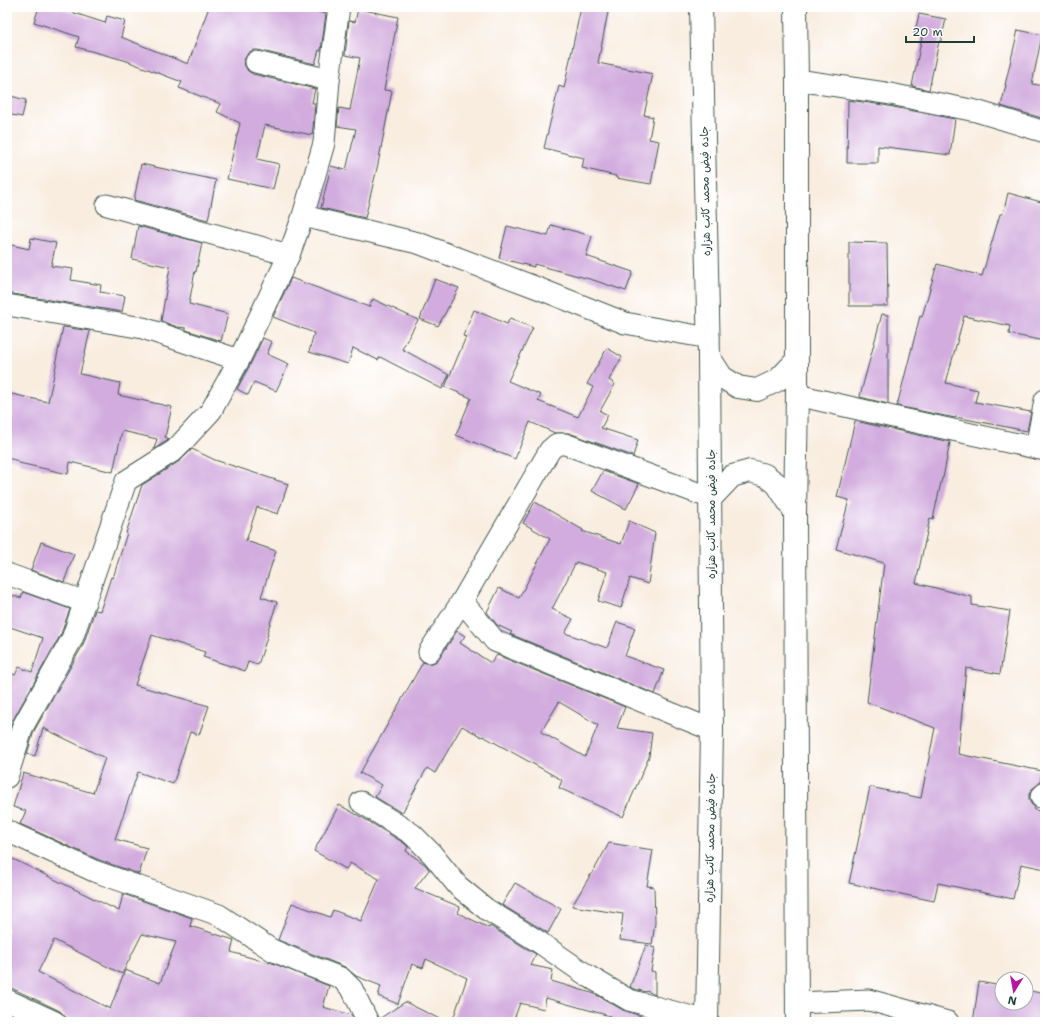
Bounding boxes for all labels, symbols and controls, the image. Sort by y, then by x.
scale bar [906,18,974,44]
text: 20 m [912,24,943,40]
street label: جاده فیض محمد کاتب هزاره [697,126,714,256]
street label: جاده فیض محمد کاتب هزاره [704,449,719,579]
street label: جاده فیض محمد کاتب هزاره [702,773,719,903]
north arrow [994,971,1034,1011]
text: N [1006,992,1018,1009]

